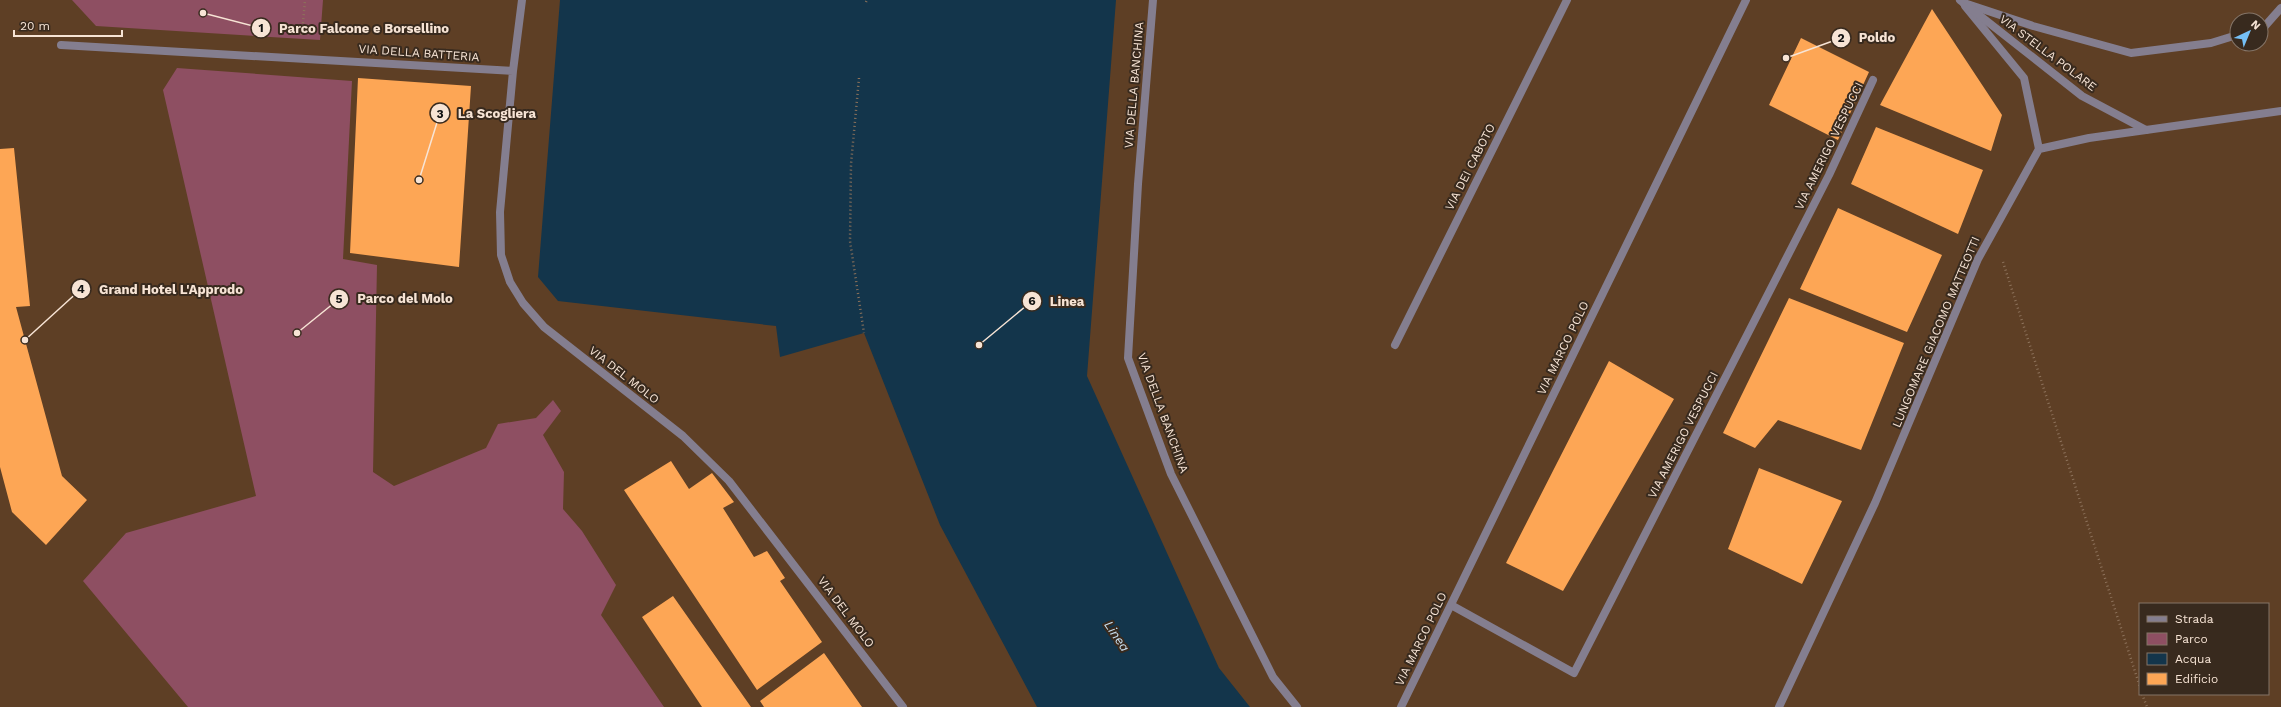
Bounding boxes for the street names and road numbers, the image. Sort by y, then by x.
street label: VIA STELLA POLARE [1997,12,2100,94]
street label: VIA DELLA BANCHINA [1121,21,1147,149]
street label: VIA DELLA BATTERIA [358,42,480,64]
street label: VIA AMERIGO VESPUCCI [1792,80,1866,212]
street label: VIA DEI CABOTO [1442,121,1498,213]
street label: LUNGOMARE GIACOMO MATTEOTTI [1889,234,1983,430]
street label: VIA MARCO POLO [1534,299,1592,397]
street label: VIA DEL MOLO [586,343,662,407]
street label: VIA DELLA BANCHINA [1135,351,1191,475]
street label: VIA AMERIGO VESPUCCI [1645,369,1721,501]
street label: VIA DEL MOLO [815,574,877,650]
street label: VIA MARCO POLO [1392,590,1450,688]

